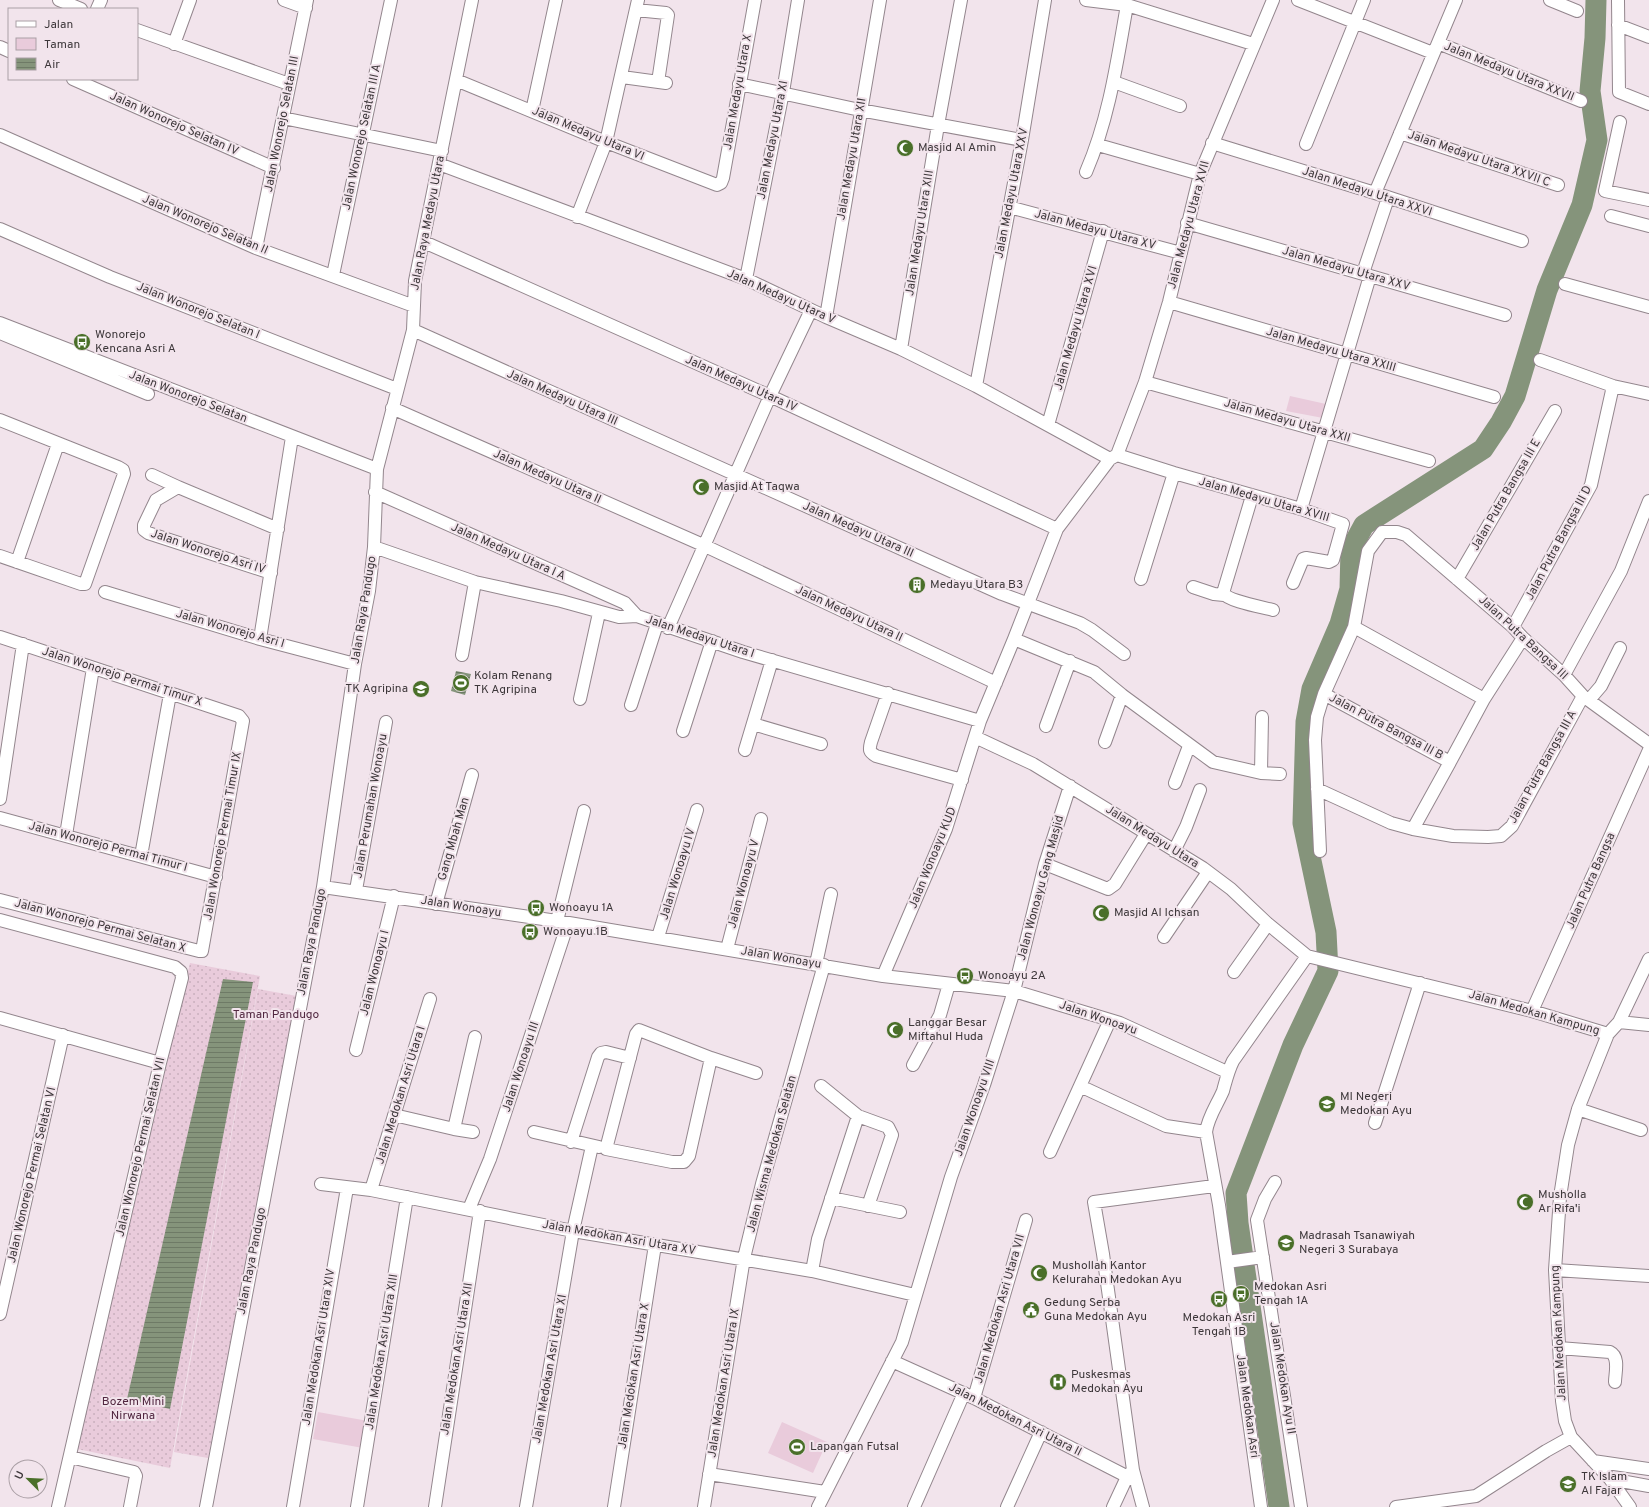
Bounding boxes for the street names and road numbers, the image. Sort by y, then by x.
street label: Jalan Medayu Utara X [720,33,756,151]
street label: Jalan Medayu Utara XXVII [1441,38,1577,106]
street label: Jalan Wonorejo Selatan III [261,54,303,194]
street label: Jalan Wonorejo Selatan III A [339,62,385,212]
street label: Jalan Medayu Utara XI [754,79,792,201]
street label: Jalan Wonorejo Selatan IV [107,88,241,160]
street label: Jalan Medayu Utara XII [833,97,871,221]
street label: Jalan Medayu Utara VI [529,103,647,165]
street label: Jalan Medayu Utara XXV [991,126,1033,260]
street label: Jalan Medayu Utara XXVII C [1405,127,1553,191]
street label: Jalan Raya Medayu Utara [407,154,449,292]
street label: Jalan Medayu Utara XVII [1164,159,1214,291]
street label: Jalan Medayu Utara XXVI [1300,163,1434,221]
street label: Jalan Medayu Utara XIII [902,169,938,297]
street label: Jalan Wonorejo Selatan II [140,191,270,259]
street label: Jalan Medayu Utara XV [1032,206,1158,254]
street label: Jalan Medayu Utara XXV [1280,243,1412,295]
street label: Jalan Medayu Utara XVI [1051,264,1101,392]
street label: Jalan Medayu Utara V [724,266,838,328]
street label: Jalan Wonorejo Selatan I [134,279,262,343]
street label: Jalan Medayu Utara XXIII [1264,324,1398,376]
street label: Jalan Medayu Utara IV [682,352,800,416]
street label: Jalan Medayu Utara III [504,366,620,430]
street label: Jalan Wonorejo Selatan [127,367,249,427]
street label: Jalan Medayu Utara XXII [1222,395,1352,447]
street label: Jalan Putra Bangsa III E [1467,436,1545,554]
street label: Jalan Medayu Utara II [490,446,604,508]
street label: Jalan Medayu Utara XVIII [1197,474,1331,526]
street label: Jalan Putra Bangsa III D [1522,483,1596,603]
street label: Jalan Medayu Utara III [800,498,916,562]
street label: Jalan Medayu Utara I A [448,519,568,585]
street label: Jalan Wonorejo Asri IV [148,526,268,578]
street label: Jalan Raya Pandugo [348,555,380,665]
street label: Jalan Medayu Utara II [793,582,905,646]
street label: Jalan Putra Bangsa III [1475,592,1571,684]
street label: Jalan Wonorejo Asri I [174,606,286,652]
street label: Jalan Medayu Utara I [644,612,756,662]
street label: Jalan Wonorejo Permai Timur X [40,643,204,711]
street label: Jalan Putra Bangsa III B [1326,690,1446,764]
street label: Jalan Putra Bangsa III A [1505,708,1581,826]
street label: Jalan Perumahan Wonoayu [350,733,392,879]
street label: Jalan Wonorejo Permai Timur IX [200,750,246,922]
street label: Gang Mbah Man [434,795,474,883]
street label: Jalan Medayu Utara [1102,802,1202,872]
street label: Jalan Wonoayu KUD [905,805,961,911]
street label: Jalan Wonoayu Gang Masjid [1014,814,1068,962]
street label: Jalan Wonorejo Permai Timur I [27,818,189,876]
street label: Jalan Wonoayu IV [656,826,700,922]
street label: Jalan Putra Bangsa [1563,830,1619,932]
street label: Jalan Wonoayu V [724,838,764,930]
street label: Jalan Raya Pandugo [294,887,330,997]
street label: Jalan Wonoayu [420,893,502,921]
street label: Jalan Wonorejo Permai Selatan X [13,895,187,957]
street label: Jalan Wonoayu I [357,929,393,1017]
street label: Jalan Wonoayu [739,943,823,973]
street label: Jalan Medokan Kampung [1467,987,1601,1039]
street label: Jalan Wonoayu [1057,997,1139,1039]
street label: Jalan Wonoayu III [499,1020,543,1114]
street label: Jalan Medokan Asri Utara I [372,1024,430,1166]
street label: Jalan Wonorejo Permai Selatan VII [113,1056,169,1238]
street label: Jalan Wonoayu VIII [951,1057,999,1159]
street label: Jalan Wisma Medokan Selatan [743,1074,801,1234]
street label: Jalan Wonorejo Permai Selatan VI [4,1085,60,1265]
street label: Jalan Raya Pandugo [234,1206,270,1316]
street label: Jalan Medokan Asri Utara XV [541,1217,697,1259]
street label: Jalan Medokan Asri Utara VII [971,1233,1029,1385]
street label: Jalan Medokan Kampung [1547,1265,1571,1401]
street label: Jalan Medokan Asri Utara XIV [299,1267,339,1427]
street label: Jalan Medokan Asri Utara XIII [362,1273,402,1431]
street label: Jalan Medokan Asri Utara XII [437,1282,477,1436]
street label: Jalan Medokan Asri Utara XI [529,1293,571,1445]
street label: Jalan Medokan Asri Utara X [615,1302,653,1450]
street label: Jalan Medokan Asri Utara IX [704,1307,744,1459]
street label: Jalan Medokan Ayu II [1265,1321,1299,1435]
street label: Jalan Medokan Asri [1232,1353,1262,1459]
street label: Jalan Medokan Asri Utara II [946,1379,1084,1461]

